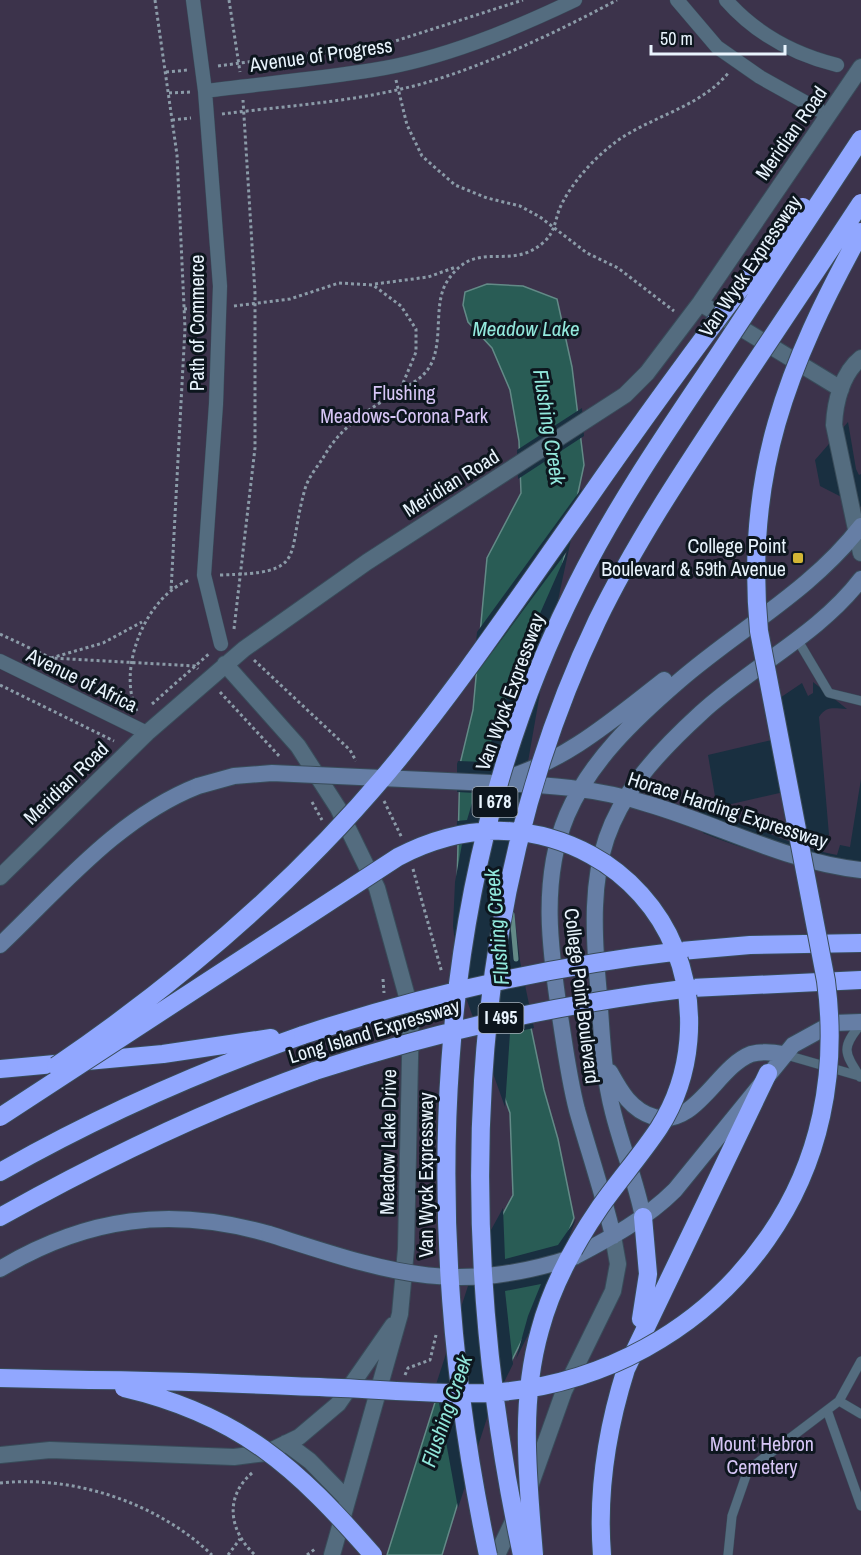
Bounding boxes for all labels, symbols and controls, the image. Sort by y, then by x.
scale bar [651,18,784,56]
text: 50 m [660,26,693,51]
street label: Avenue of Progress [247,31,394,78]
street label: Meridian Road [748,81,833,185]
street label: Van Wyck Expressway [692,189,807,342]
street label: Path of Commerce [183,255,210,391]
water label: Meadow Lake [472,314,580,343]
water label: Flushing Creek [526,367,573,488]
park label: Flushing Meadows-Corona Park [320,379,489,429]
street label: Meridian Road [398,442,504,523]
place label: College Point Boulevard & 59th Avenue [601,532,786,582]
marker: College Point Boulevard & 59th Avenue [791,551,805,565]
street label: Van Wyck Expressway [469,609,551,774]
street label: Avenue of Africa [21,641,142,718]
street label: Meridian Road [17,735,114,830]
street label: Horace Harding Expressway [625,764,832,855]
road number: I 678 [472,787,518,817]
water label: Flushing Creek [477,866,516,986]
street label: College Point Boulevard [558,907,607,1085]
street label: Long Island Expressway [285,991,464,1069]
road number: I 495 [478,1003,524,1033]
street label: Meadow Lake Drive [373,1069,402,1215]
street label: Van Wyck Expressway [412,1091,439,1258]
water label: Flushing Creek [414,1350,480,1471]
park label: Mount Hebron Cemetery [710,1430,814,1480]

